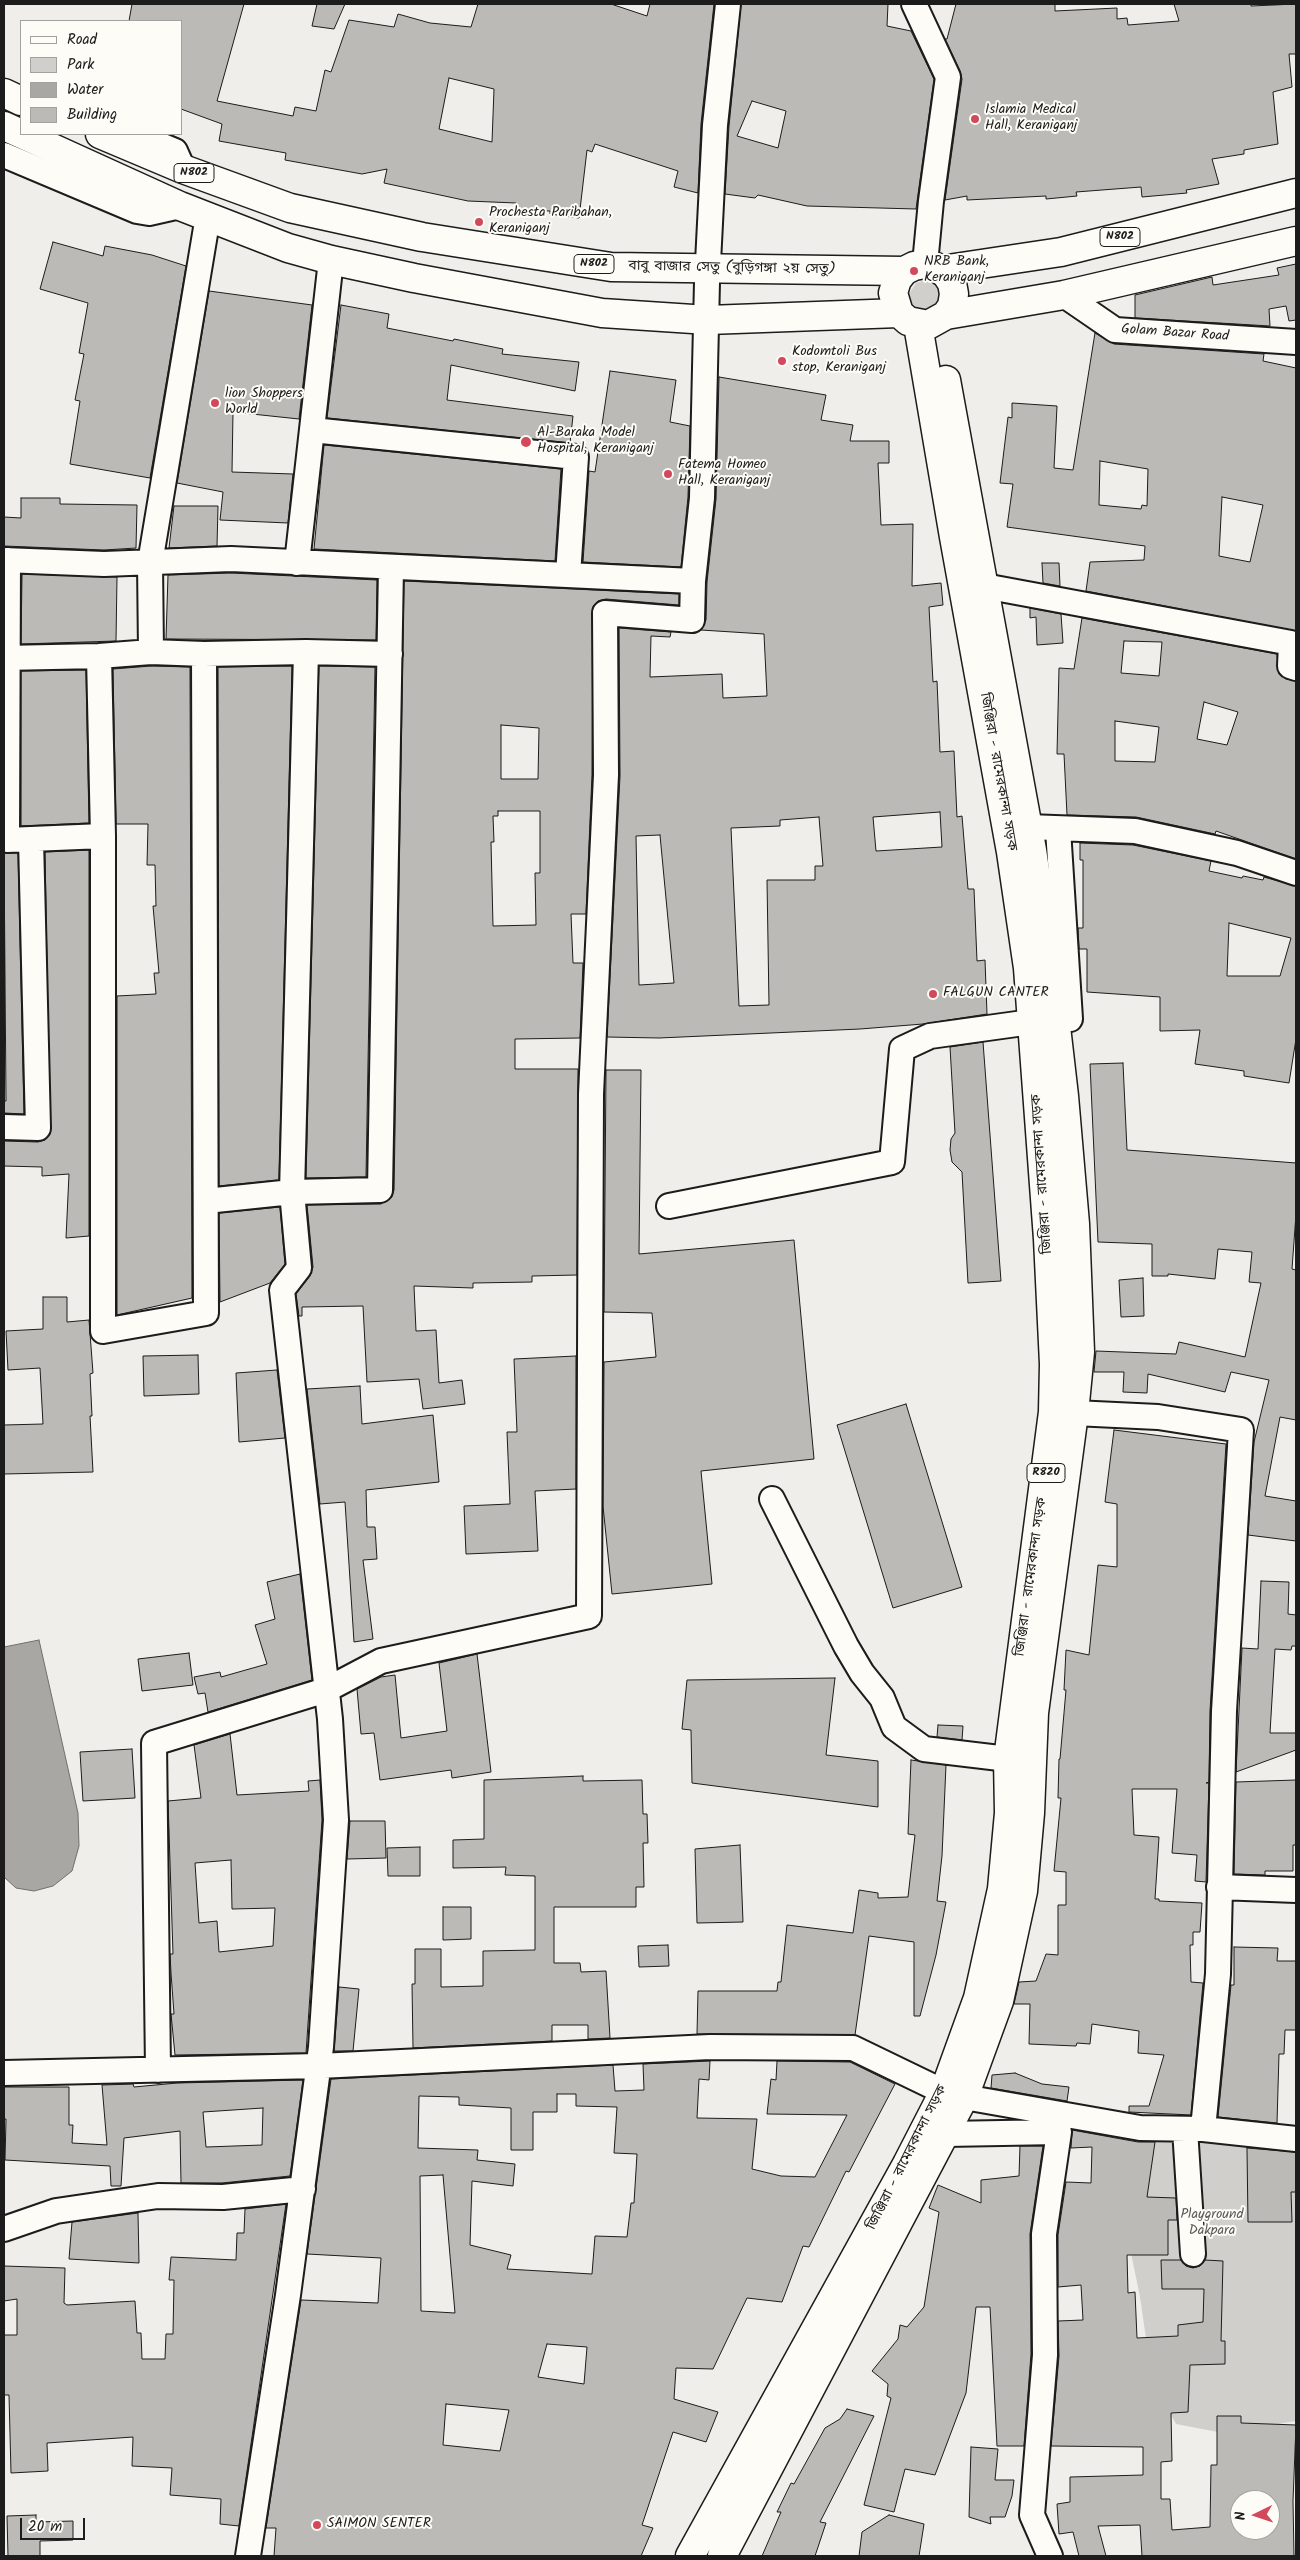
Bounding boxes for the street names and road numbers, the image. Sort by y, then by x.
road number: N802 [174,164,214,182]
road number: N802 [1100,228,1140,246]
road number: N802 [574,254,614,274]
street label: বাবু বাজার সেতু (বুড়িগঙ্গা ২য় সেতু) [628,259,836,279]
street label: Golam Bazar Road [1120,322,1230,346]
street label: জিঞ্জিরা - রামেরকান্দা সড়ক [975,692,1019,852]
street label: জিঞ্জিরা - রামেরকান্দা সড়ক [1029,1093,1057,1255]
road number: R820 [1027,1464,1065,1482]
street label: জিঞ্জিরা - রামেরকান্দা সড়ক [1013,1496,1051,1658]
street label: জিঞ্জিরা - রামেরকান্দা সড়ক [864,2083,952,2233]

